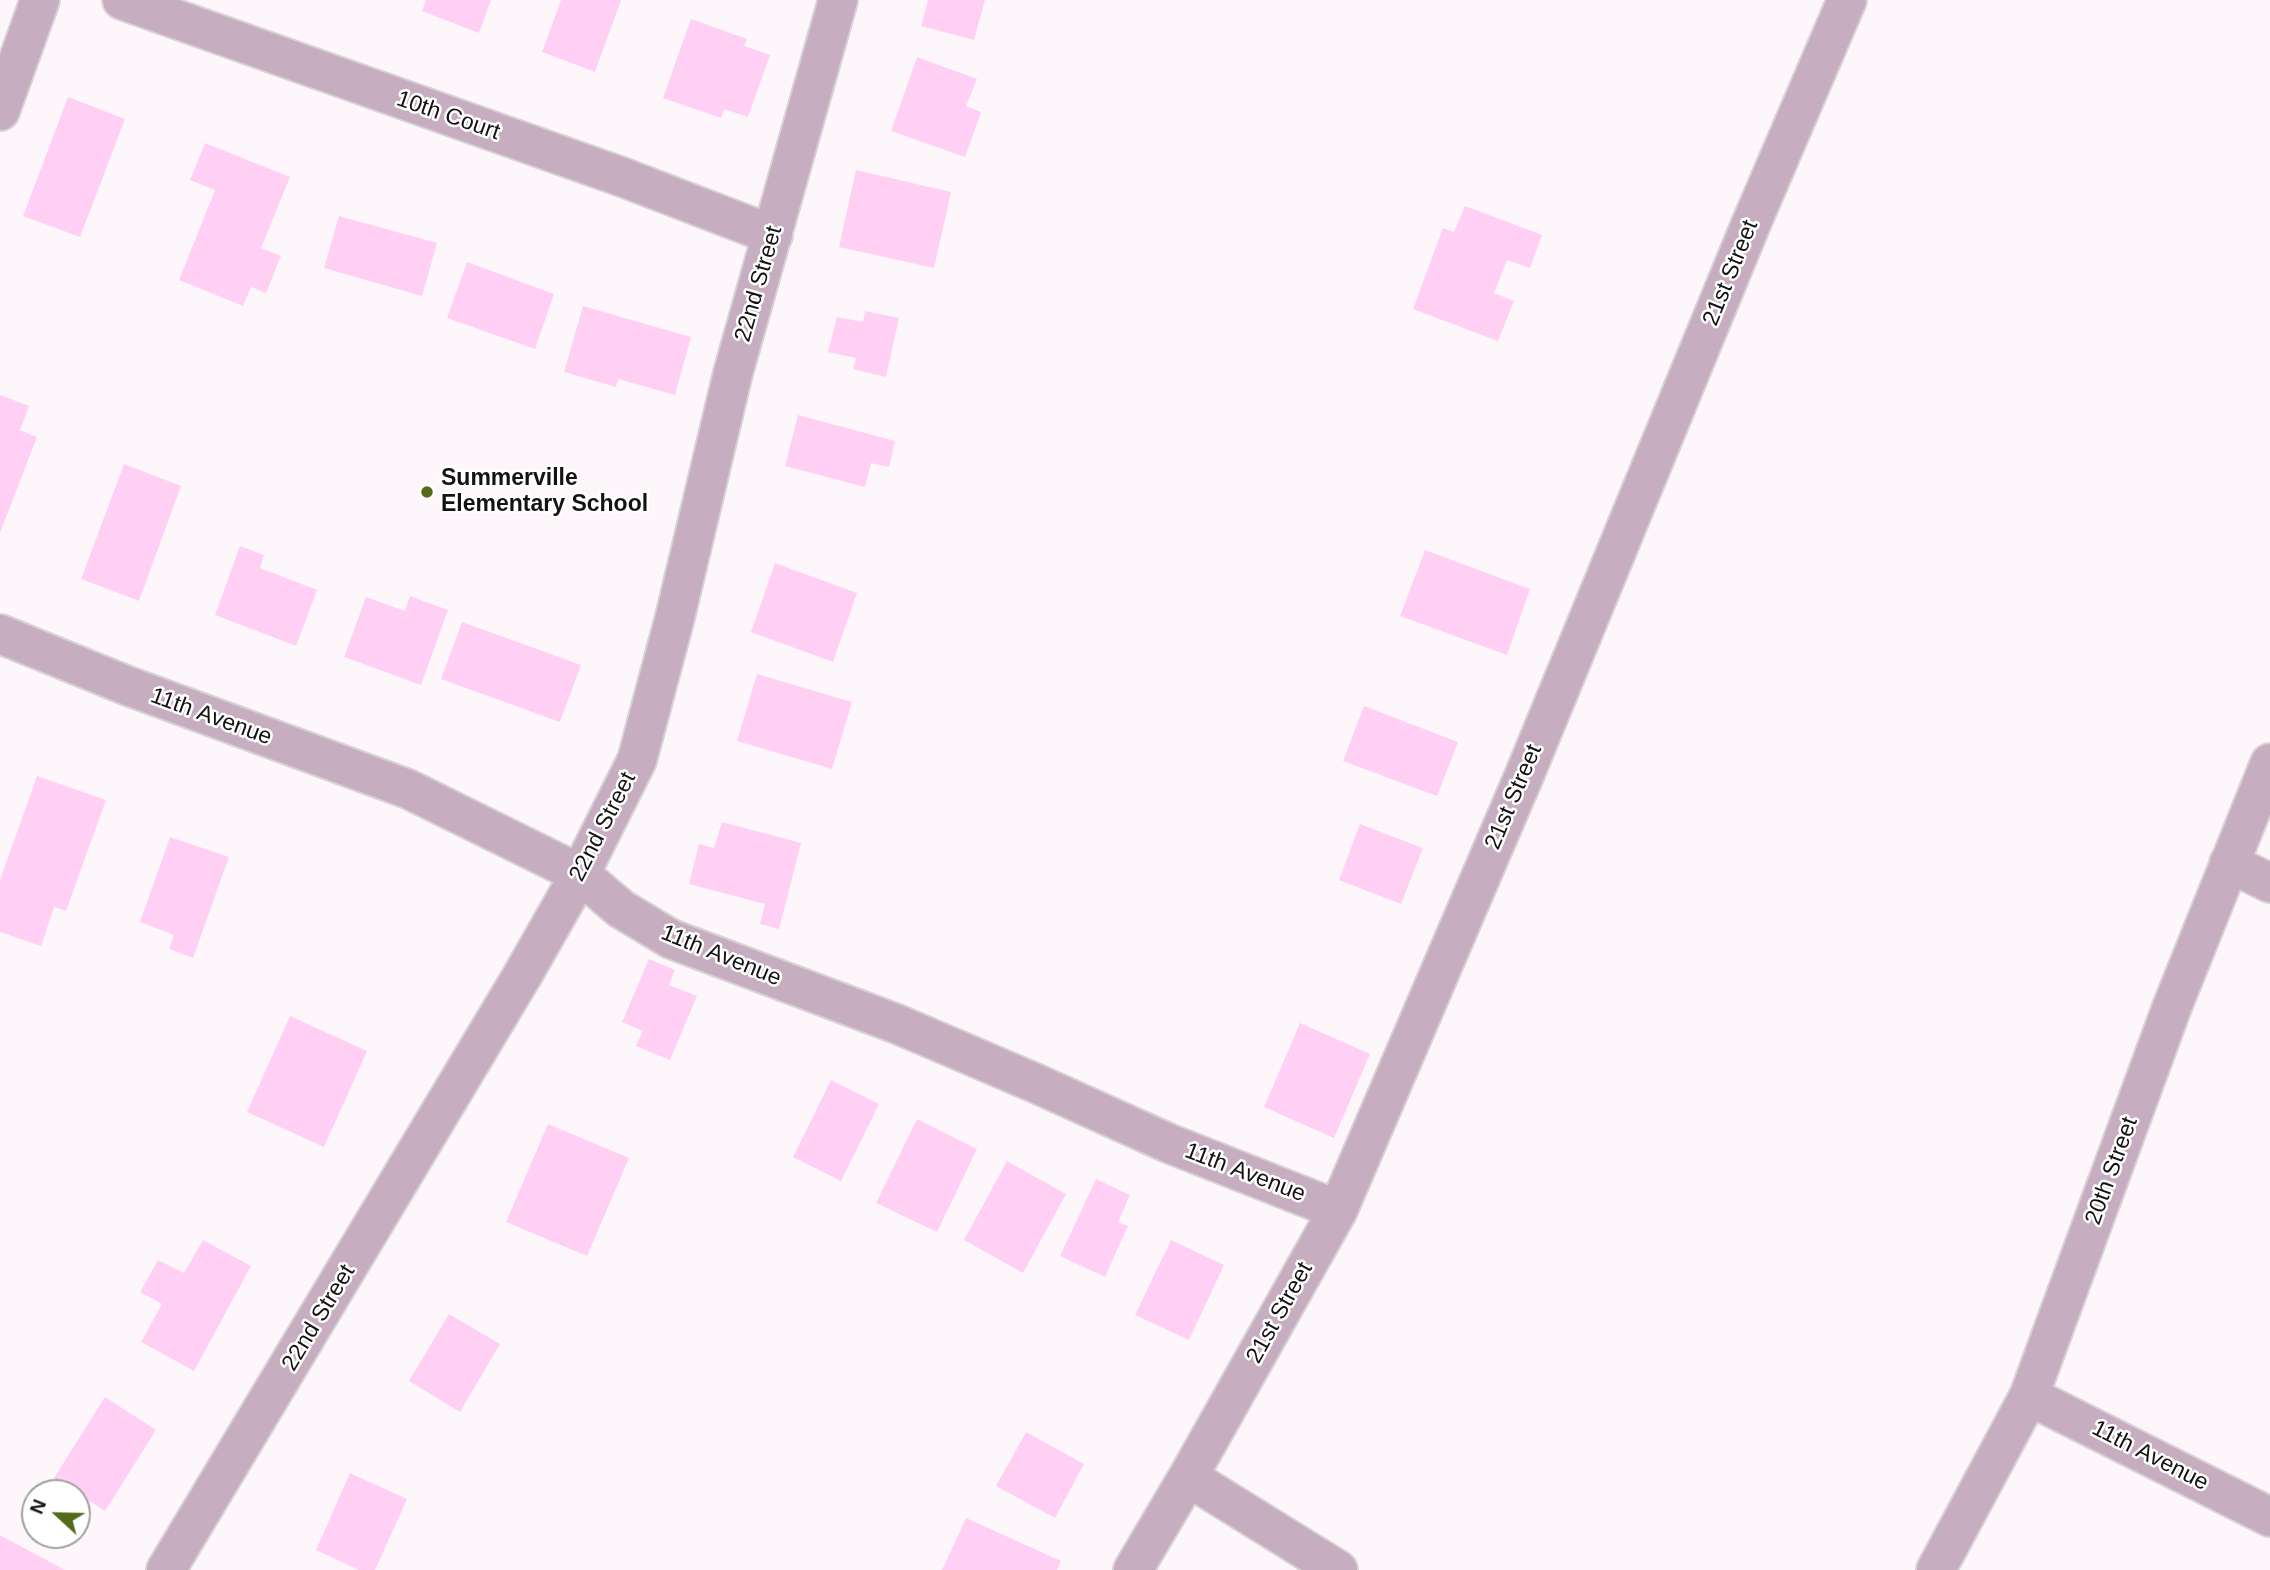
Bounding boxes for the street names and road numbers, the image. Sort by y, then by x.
street label: 10th Court [393,85,503,147]
street label: 21st Street [1697,216,1765,330]
street label: 22nd Street [729,223,789,345]
street label: 11th Avenue [147,682,275,752]
street label: 21st Street [1480,740,1548,854]
street label: 22nd Street [564,768,642,886]
street label: 11th Avenue [657,919,785,993]
street label: 20th Street [2080,1113,2144,1229]
street label: 11th Avenue [1181,1137,1309,1209]
street label: 21st Street [1241,1258,1319,1368]
street label: 22nd Street [277,1260,361,1376]
street label: 11th Avenue [2087,1415,2213,1497]

